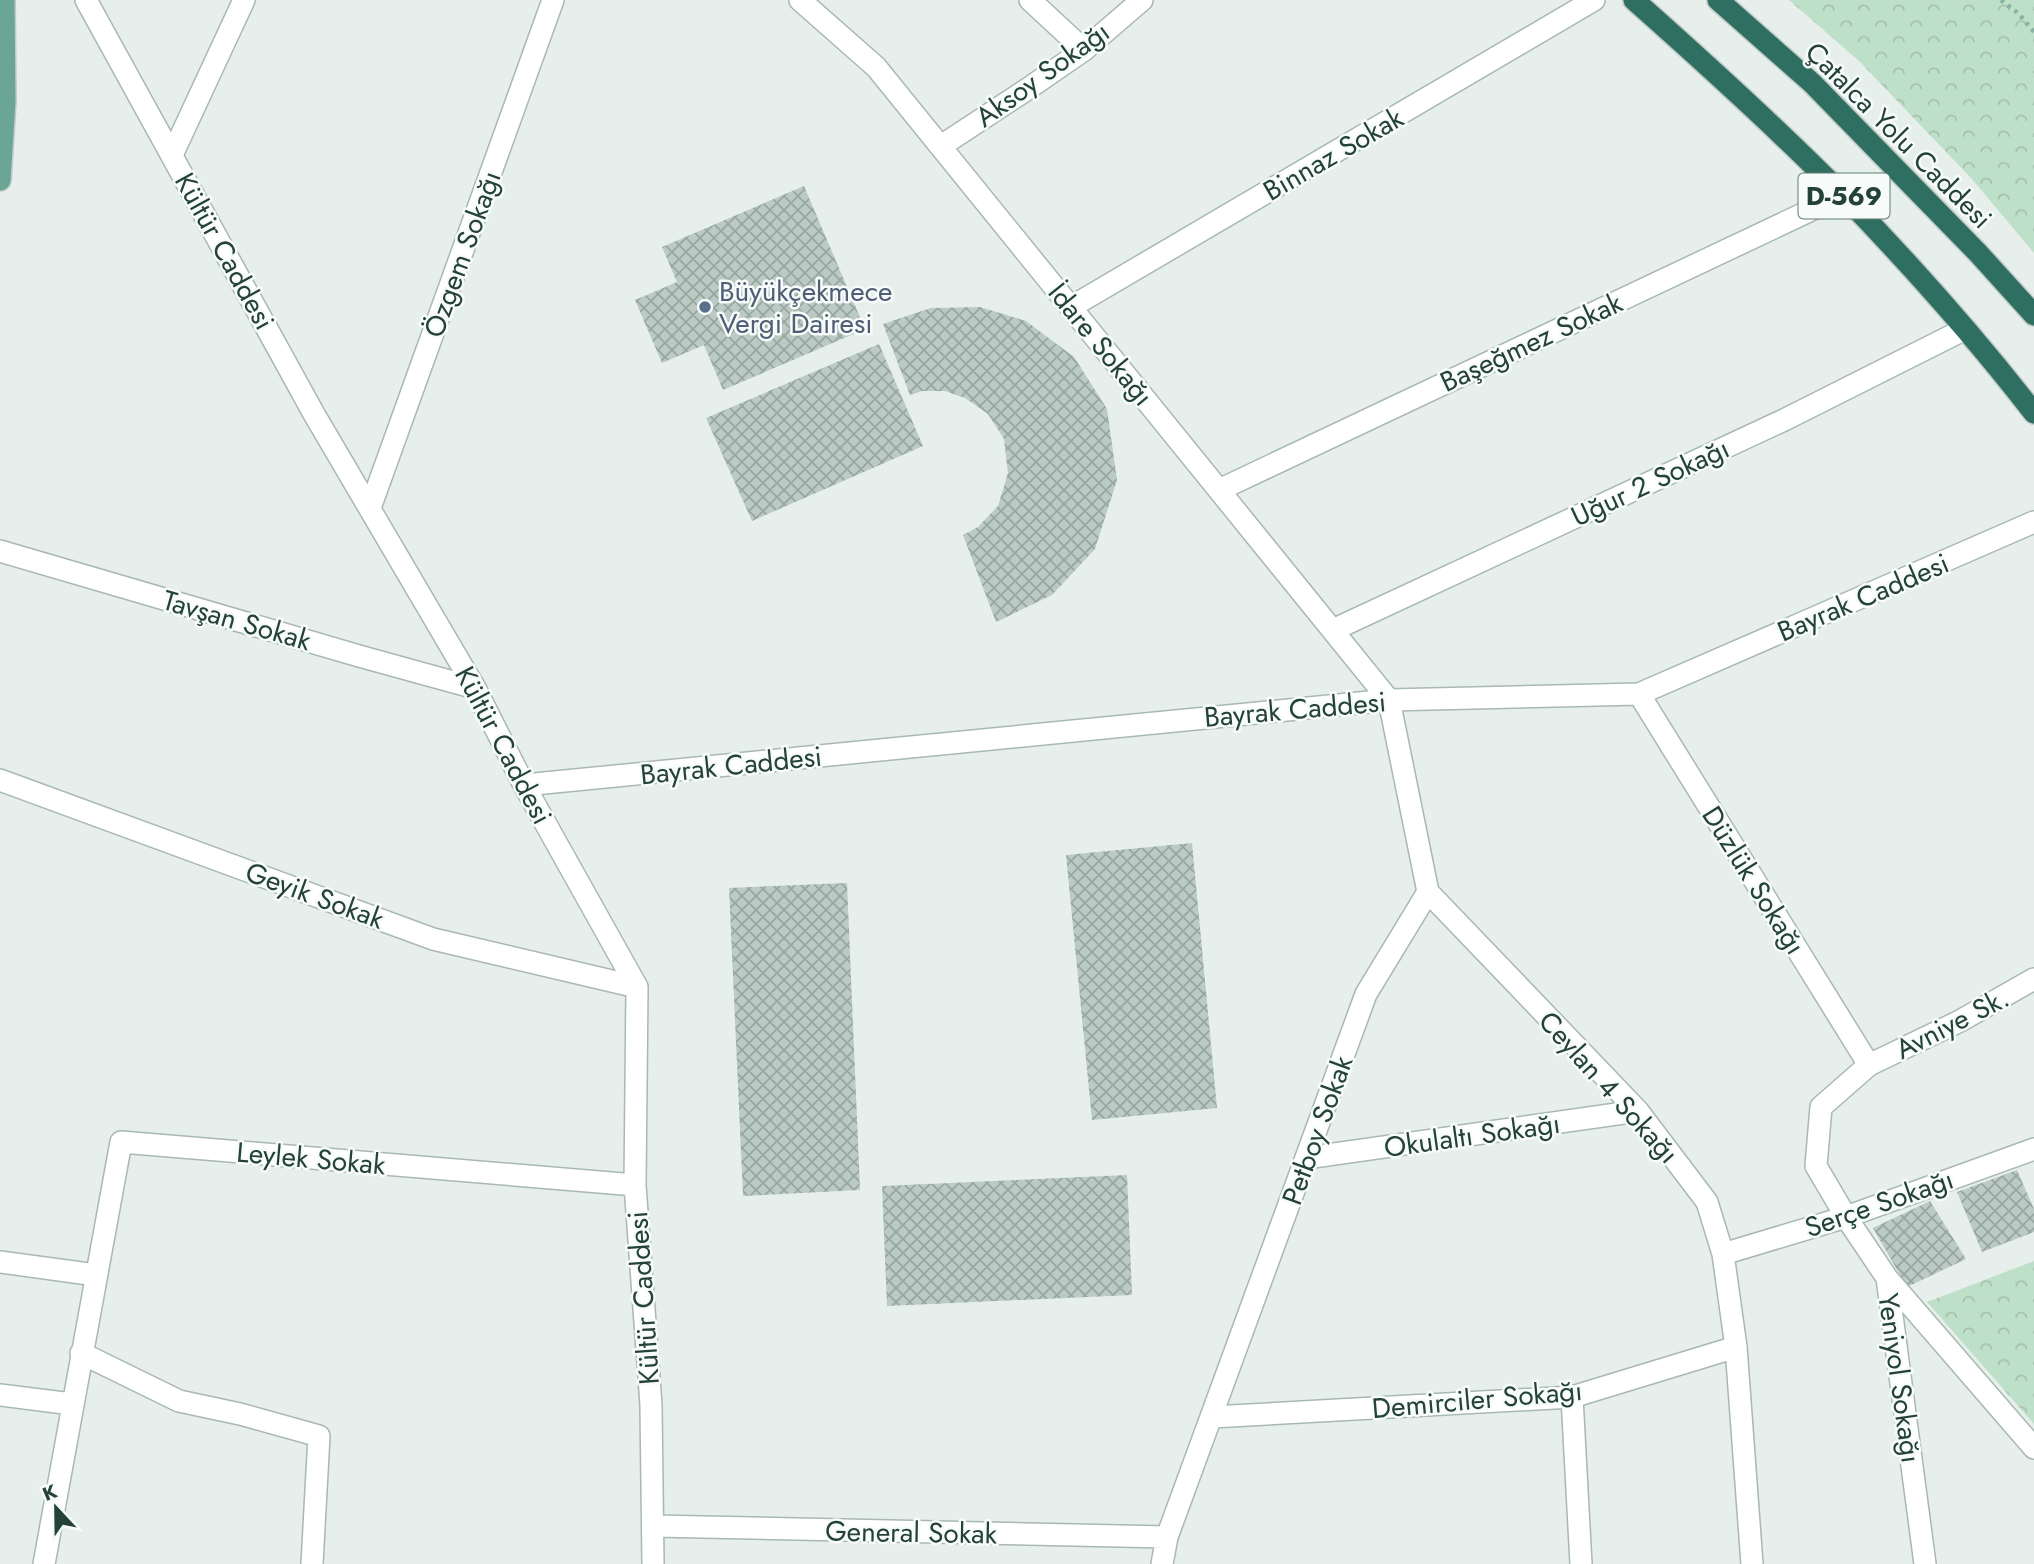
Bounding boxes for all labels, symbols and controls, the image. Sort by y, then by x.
street label: Aksoy Sokağı [967,12,1118,137]
street label: Çatalca Yolu Caddesi [1796,33,2001,238]
street label: Binnaz Sokak [1256,97,1412,211]
street label: Kültür Caddesi [164,165,285,337]
street label: Özgem Sokağı [413,165,512,343]
road number: D-569 [1798,174,1890,218]
place label: Büyükçekmece Vergi Dairesi [719,271,892,344]
street label: İdare Sokağı [1038,274,1163,415]
street label: Başeğmez Sokak [1433,282,1630,403]
marker: Büyükçekmece Vergi Dairesi [697,299,713,315]
street label: Uğur 2 Sokağı [1564,428,1736,537]
street label: Bayrak Caddesi [1771,543,1955,652]
street label: Tavşan Sokak [158,580,316,661]
street label: Kültür Caddesi [445,659,562,832]
street label: Bayrak Caddesi [1202,681,1388,738]
street label: Bayrak Caddesi [638,736,824,795]
street label: Düzlük Sokağı [1692,798,1816,962]
street label: Geyik Sokak [240,851,390,940]
street label: Avniye Sk. [1888,977,2016,1070]
street label: Ceylan 4 Sokağı [1529,1002,1688,1173]
street label: Petboy Sokak [1272,1049,1364,1210]
street label: Okulaltı Sokağı [1381,1103,1563,1168]
street label: Leylek Sokak [235,1132,388,1185]
street label: Serçe Sokağı [1799,1159,1959,1248]
street label: Kültür Caddesi [617,1210,670,1386]
street label: Yeniyol Sokağı [1867,1291,1932,1466]
street label: Demirciler Sokağı [1370,1370,1584,1429]
north arrow [21,1473,91,1543]
text: K [39,1477,62,1508]
street label: General Sokak [825,1511,998,1555]

